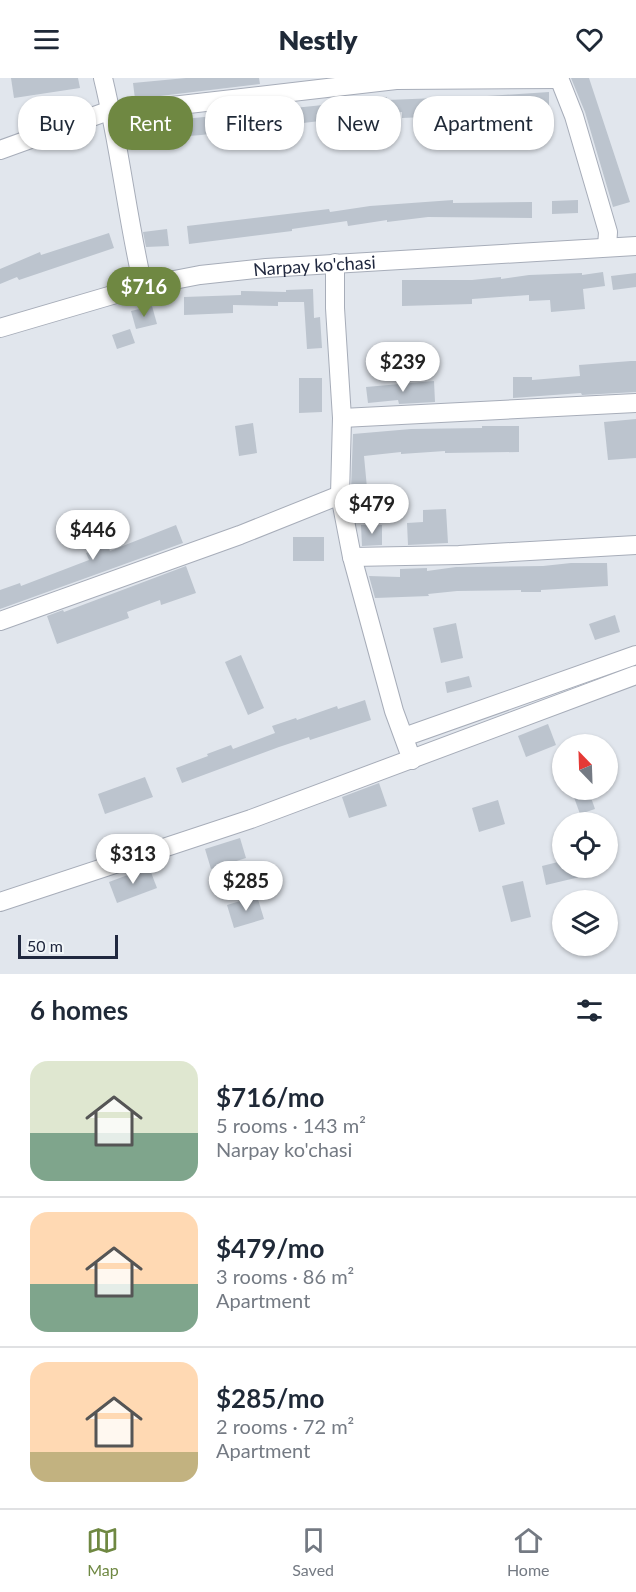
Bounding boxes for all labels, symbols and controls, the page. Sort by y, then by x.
icon: menu [30,23,63,56]
text: Nestly [278,23,358,56]
icon: heart [573,23,606,56]
chip: Buy [18,96,96,150]
chip: Rent [108,96,193,150]
chip: Filters [205,96,304,150]
chip: New [316,96,401,150]
chip: Apartment [413,96,554,150]
street label: Narpay ko'chasi [252,250,376,280]
pin: $716 [108,267,180,318]
text: $716 [121,274,167,298]
pin: $239 [367,342,439,393]
text: $239 [380,349,426,373]
pin: $479 [336,484,408,535]
text: $479 [349,491,395,515]
pin: $446 [57,510,129,561]
text: $446 [70,517,116,541]
north arrow [552,734,618,800]
map controls [552,734,618,956]
button: locate [552,812,618,878]
pin: $313 [97,834,169,885]
text: $313 [110,841,156,865]
pin: $285 [210,861,282,912]
text: $285 [223,868,269,892]
button: layers [552,890,618,956]
scale bar [18,932,118,959]
text: 50 m [27,936,63,955]
text: 6 homes [30,994,128,1026]
icon: filters [573,994,606,1027]
text: $716/mo [216,1081,324,1113]
icon: home [78,1085,150,1157]
text: 5 rooms · 143 m² [216,1113,366,1137]
text: Narpay ko'chasi [216,1137,352,1161]
text: $479/mo [216,1232,324,1264]
icon: home [78,1236,150,1308]
text: 3 rooms · 86 m² [216,1264,354,1288]
text: Apartment [216,1288,310,1312]
text: $285/mo [216,1382,324,1414]
icon: home [78,1386,150,1458]
text: 2 rooms · 72 m² [216,1414,354,1438]
text: Apartment [216,1438,310,1462]
tab: Map [86,1524,119,1579]
tab: Saved [292,1524,334,1579]
tab: Home [507,1524,550,1579]

